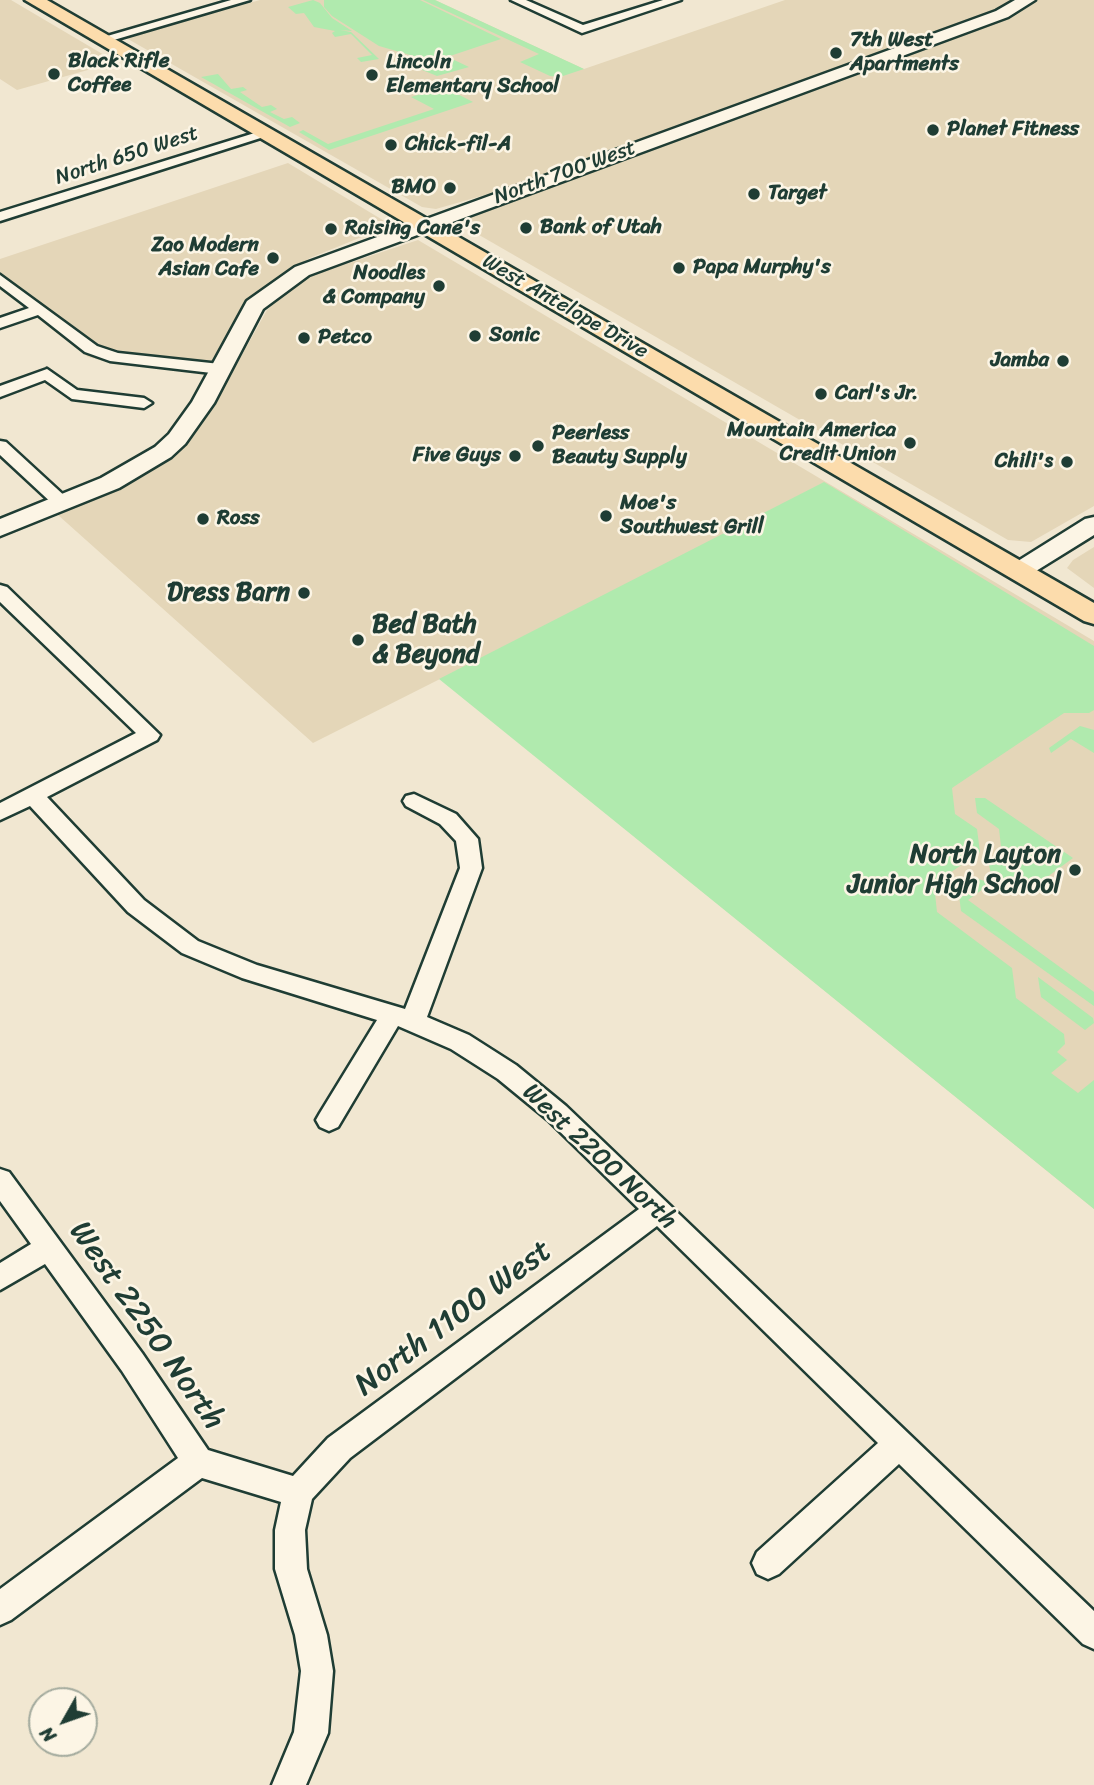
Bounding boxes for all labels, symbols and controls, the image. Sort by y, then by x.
place label: 7th West Apartments [850,28,959,78]
marker: 7th West Apartments [828,45,844,61]
place label: Black Rifle Coffee [68,49,169,99]
place label: Lincoln Elementary School [386,50,559,100]
marker: Black Rifle Coffee [46,66,62,82]
marker: Lincoln Elementary School [364,67,380,83]
place label: Planet Fitness [947,117,1079,143]
street label: North 650 West [52,121,202,191]
marker: Planet Fitness [925,122,941,138]
place label: Chick-fil-A [405,132,511,158]
street label: North 700 West [491,136,639,210]
marker: Chick-fil-A [383,137,399,153]
place label: BMO [391,175,436,201]
marker: BMO [442,180,458,196]
place label: Target [768,181,827,207]
marker: Target [746,186,762,202]
place label: Bank of Utah [540,215,662,241]
place label: Raising Cane's [345,216,480,242]
marker: Bank of Utah [518,220,534,236]
marker: Raising Cane's [323,221,339,237]
place label: Zao Modern Asian Cafe [151,233,259,283]
street label: West Antelope Drive [478,249,652,365]
marker: Zao Modern Asian Cafe [265,250,281,266]
place label: Papa Murphy's [693,255,831,281]
marker: Papa Murphy's [671,260,687,276]
place label: Noodles & Company [322,261,425,311]
marker: Noodles & Company [431,278,447,294]
place label: Sonic [489,323,540,349]
place label: Petco [318,325,372,351]
marker: Sonic [467,328,483,344]
marker: Petco [296,330,312,346]
place label: Jamba [991,348,1049,374]
marker: Jamba [1055,353,1071,369]
place label: Carl's Jr. [835,381,918,407]
marker: Carl's Jr. [813,386,829,402]
place label: Mountain America Credit Union [727,418,896,468]
place label: Peerless Beauty Supply [552,421,687,471]
marker: Mountain America Credit Union [902,435,918,451]
marker: Peerless Beauty Supply [530,438,546,454]
place label: Five Guys [413,443,501,469]
marker: Five Guys [507,448,523,464]
place label: Chili's [995,449,1053,475]
marker: Chili's [1059,454,1075,470]
place label: Moe's Southwest Grill [620,491,764,541]
place label: Ross [217,506,260,532]
marker: Moe's Southwest Grill [598,508,614,524]
marker: Ross [195,511,211,527]
place label: Dress Barn [167,577,290,609]
marker: Dress Barn [296,585,312,601]
place label: Bed Bath & Beyond [372,609,479,670]
marker: Bed Bath & Beyond [350,632,366,648]
place label: North Layton Junior High School [848,839,1061,900]
marker: North Layton Junior High School [1067,862,1083,878]
street label: West 2200 North [515,1077,683,1237]
street label: West 2250 North [60,1214,232,1438]
street label: North 1100 West [348,1232,560,1406]
north arrow [28,1687,98,1757]
text: N [31,1719,65,1750]

